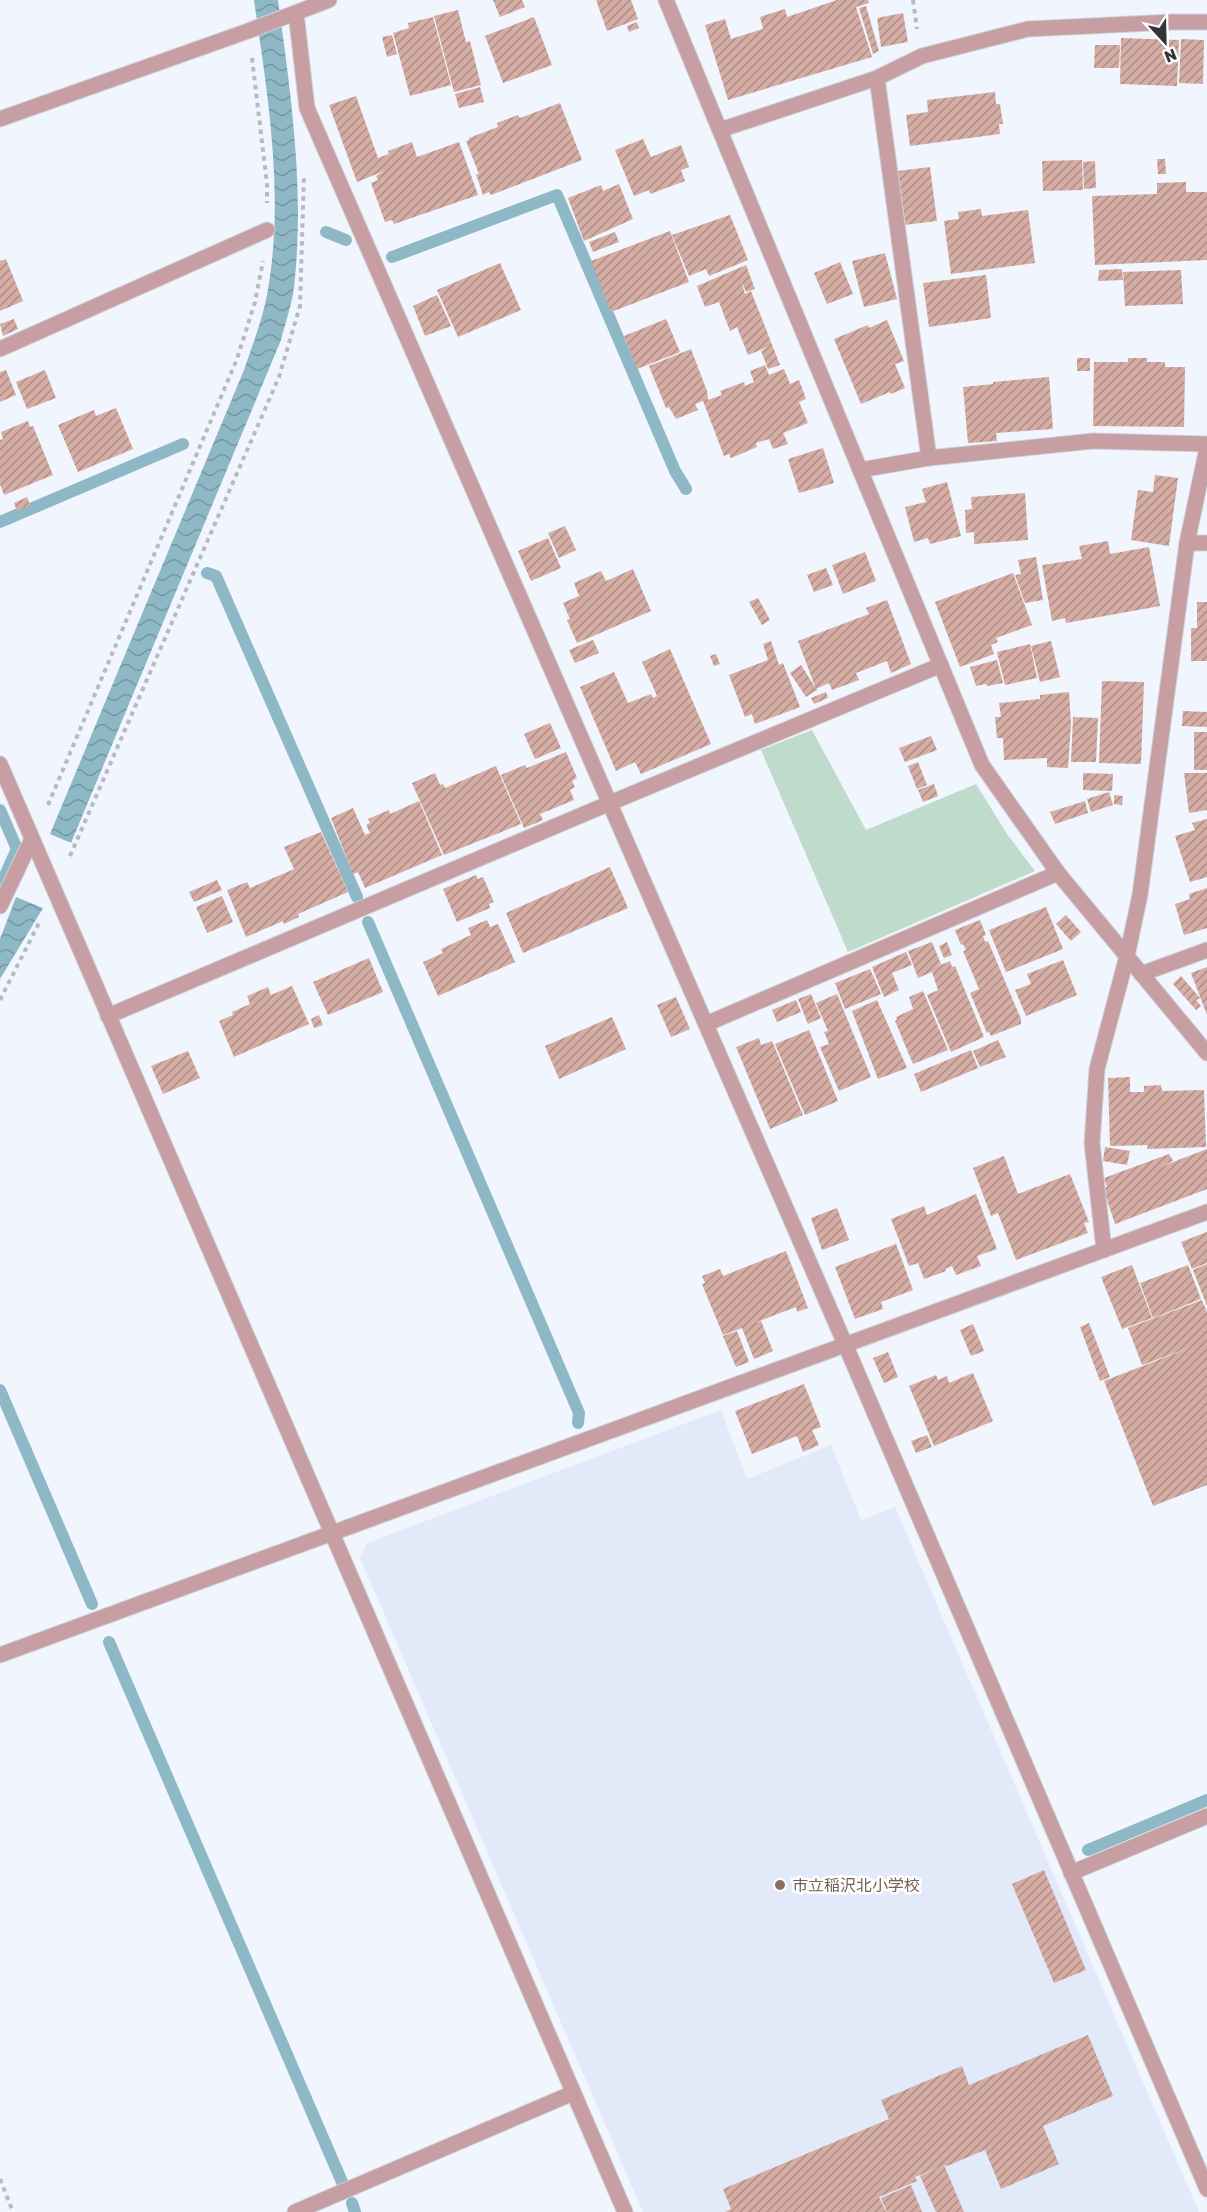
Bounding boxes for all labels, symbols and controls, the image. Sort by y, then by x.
north arrow [1135,12,1195,72]
text: N [1162,44,1179,66]
place label: 市立稲沢北小学校 [792,1876,920,1895]
marker: 市立稲沢北小学校 [773,1878,787,1892]

